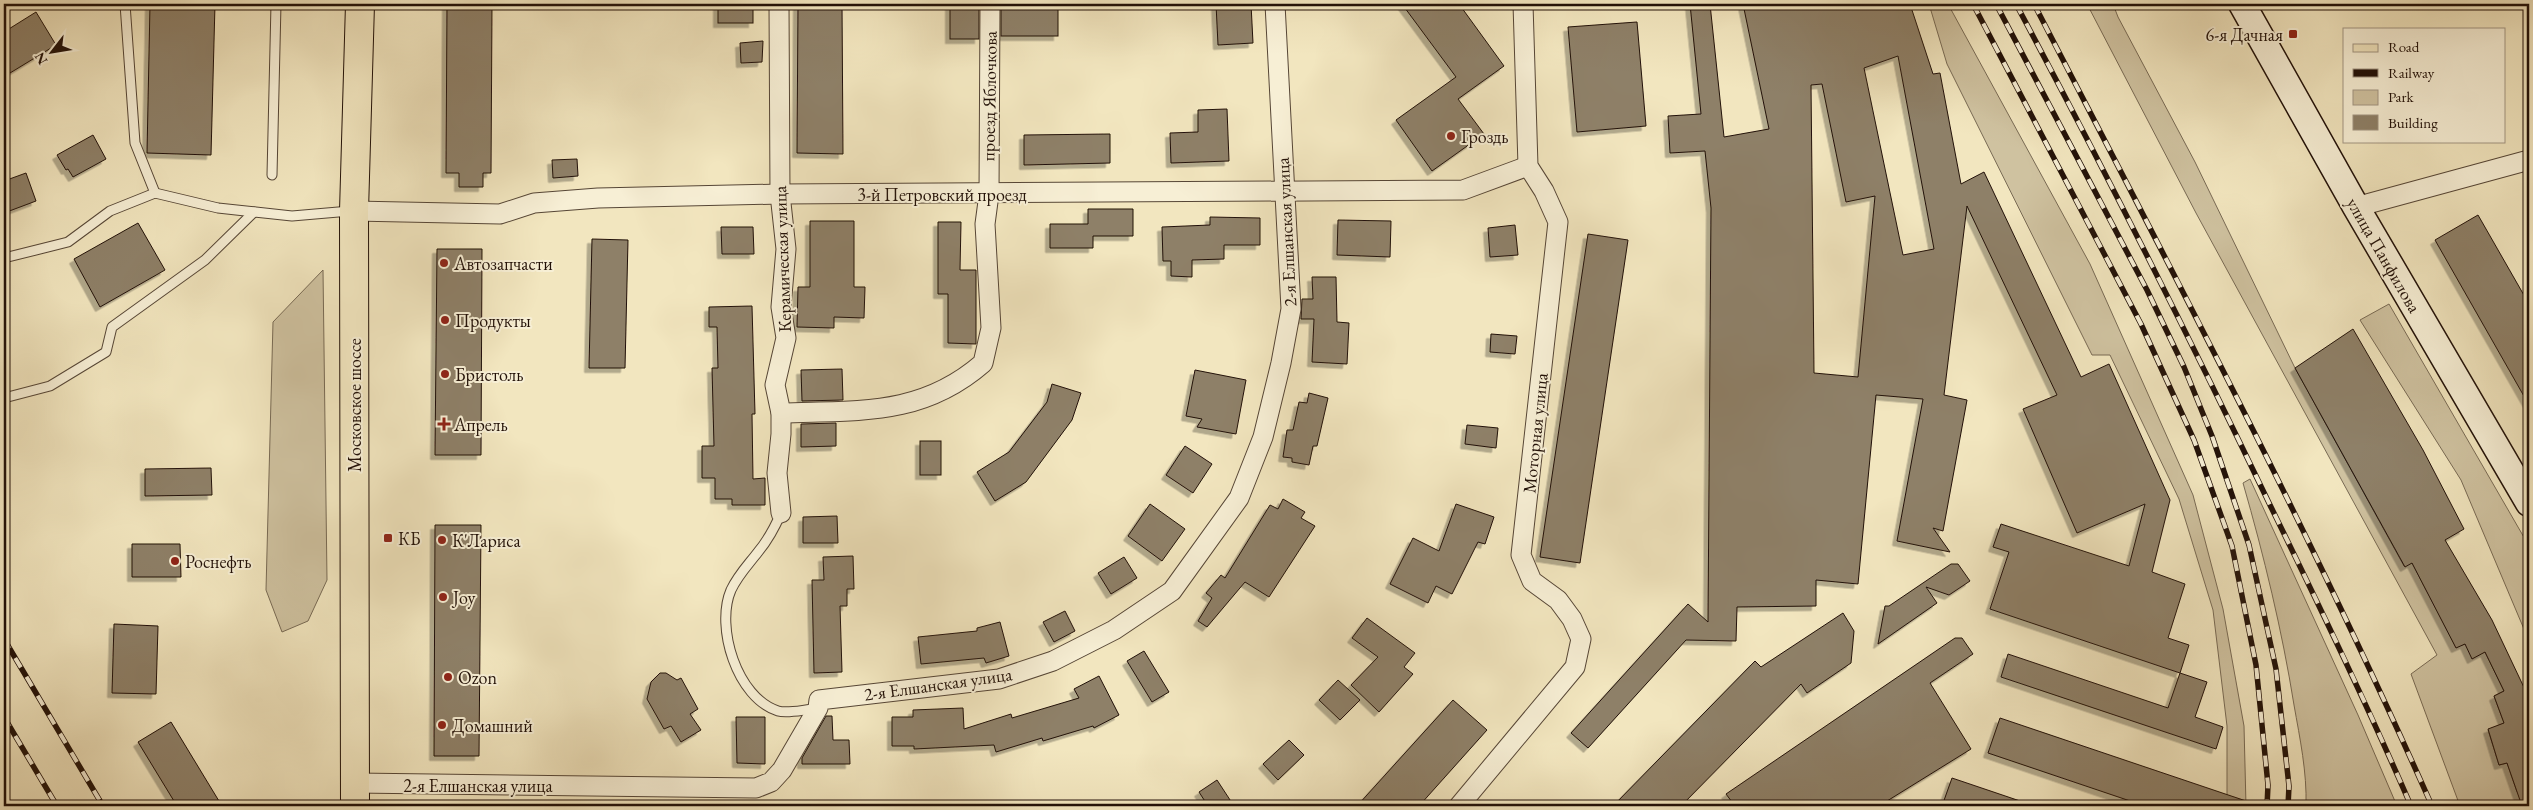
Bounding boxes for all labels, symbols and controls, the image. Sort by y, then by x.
place label: 6-я Дачная [2206,23,2283,46]
north arrow [28,28,78,78]
marker: 6-я Дачная [2287,28,2299,40]
legend [2343,28,2506,142]
street label: проезд Яблочкова [976,30,1002,161]
text: Road [2388,37,2420,56]
text: N [30,49,51,68]
text: Railway [2388,63,2435,82]
text: Park [2388,87,2415,106]
text: Building [2388,113,2438,132]
place label: Гроздь [1461,125,1509,148]
marker: Гроздь [1445,130,1457,142]
street label: 2-я Елшанская улица [1271,156,1301,307]
street label: 3-й Петровский проезд [857,183,1027,206]
street label: Керамическая улица [768,185,796,333]
street label: улица Панфилова [2342,193,2427,318]
place label: Автозапчасти [453,252,553,275]
marker: Автозапчасти [438,257,450,269]
place label: Продукты [455,309,531,332]
marker: Продукты [439,314,451,326]
street label: Московское шоссе [343,338,366,472]
place label: Бристоль [455,363,524,386]
marker: Бристоль [439,368,451,380]
street label: Моторная улица [1517,371,1553,494]
place label: Апрель [453,413,508,436]
marker: Апрель [438,418,450,430]
place label: КБ [398,527,420,550]
place label: К'Лариса [452,529,521,552]
marker: КБ [382,532,394,544]
marker: К'Лариса [436,534,448,546]
place label: Роснефть [185,550,251,573]
marker: Роснефть [169,555,181,567]
place label: Joy [451,586,476,609]
marker: Joy [437,591,449,603]
street label: 2-я Елшанская улица [862,662,1014,706]
place label: Ozon [458,666,497,689]
marker: Ozon [442,671,454,683]
place label: Домашний [452,714,533,737]
marker: Домашний [436,719,448,731]
street label: 2-я Елшанская улица [403,774,553,797]

